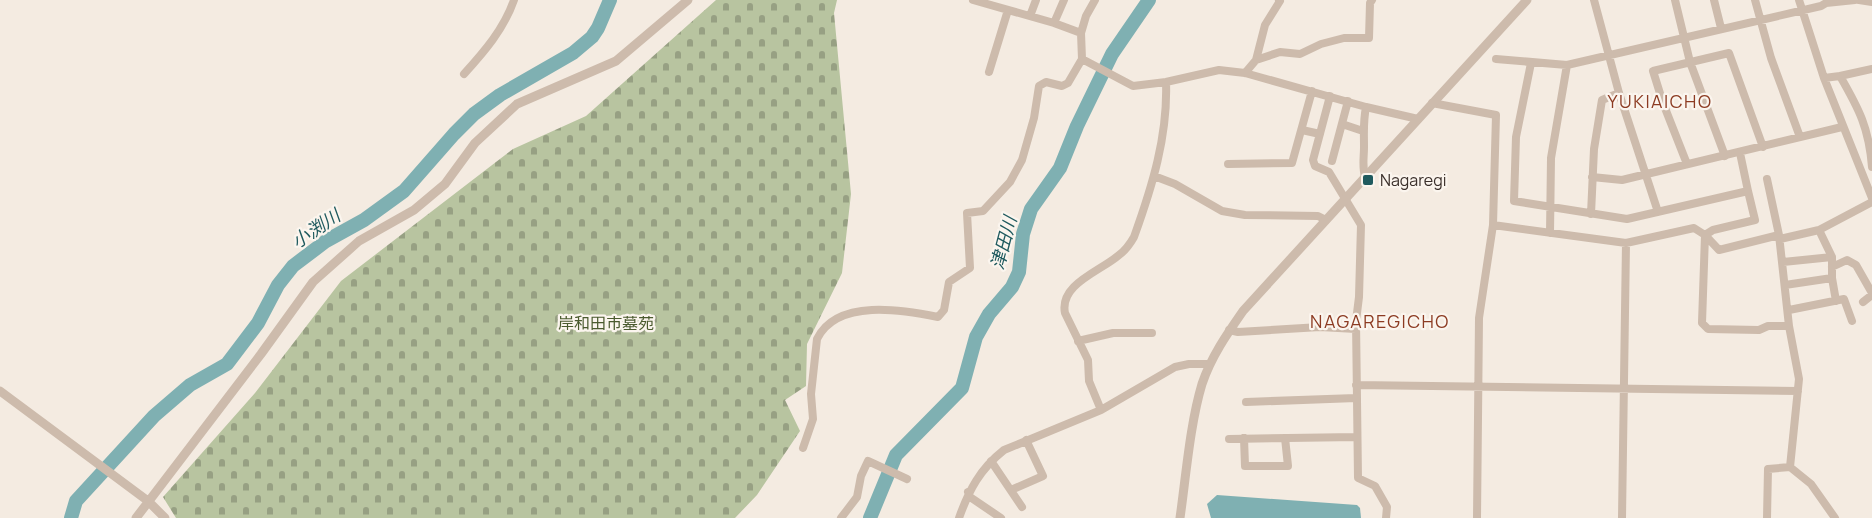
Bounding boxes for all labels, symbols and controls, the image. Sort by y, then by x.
district label: YUKIAICHO [1608,89,1712,113]
place label: Nagaregi [1380,169,1446,191]
marker: Nagaregi [1361,173,1375,187]
water label: 小渕川 [286,202,346,253]
water label: 津田川 [984,212,1022,272]
district label: NAGAREGICHO [1310,309,1450,333]
park label: 岸和田市墓苑 [558,312,654,334]

